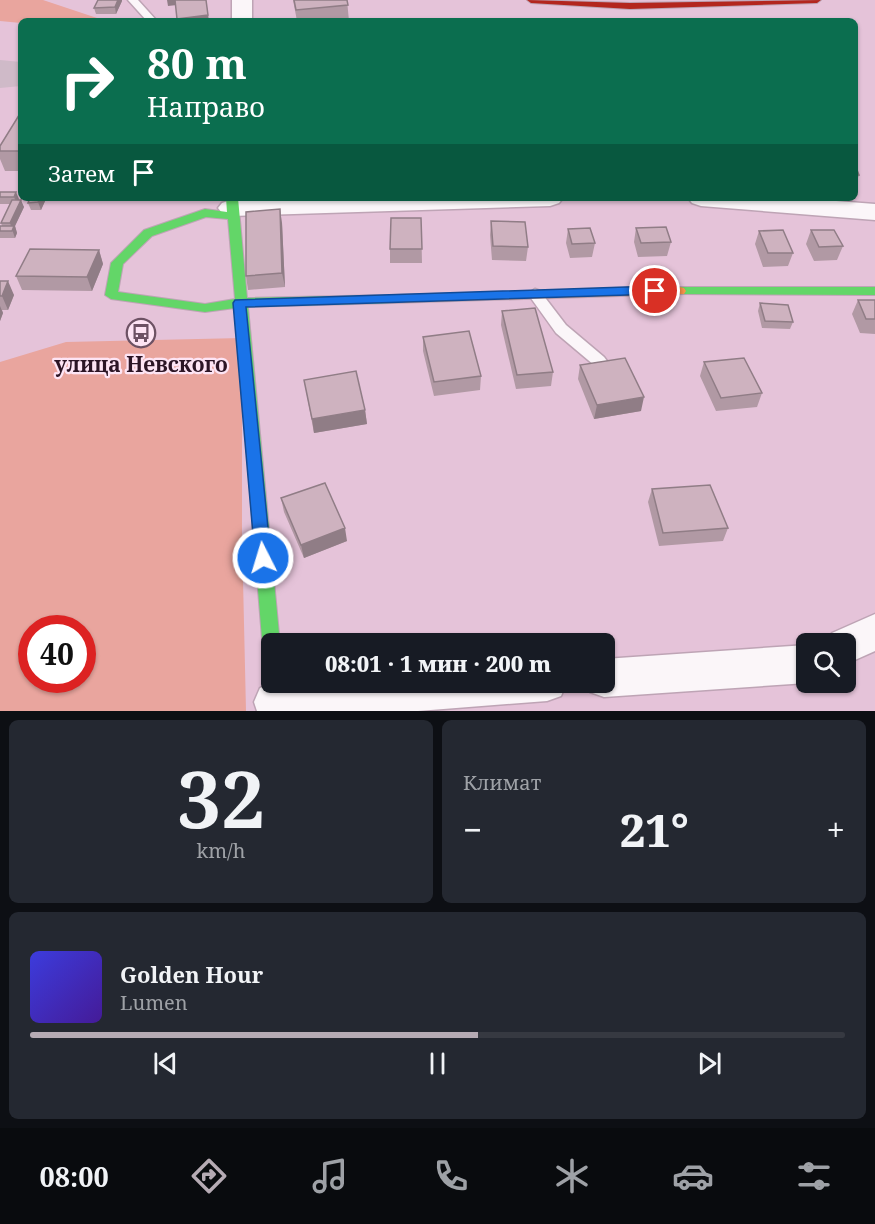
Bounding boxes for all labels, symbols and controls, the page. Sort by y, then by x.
text: 80 m [147,34,247,91]
icon: right [48,42,126,120]
text: Направо [147,88,265,125]
icon: arrive [127,156,160,189]
text: Затем [48,158,115,188]
pin [629,265,680,316]
icon: arrive [638,274,671,307]
bus stop icon: улица Невского [125,317,157,349]
place label: улица Невского [54,350,228,378]
position arrow [231,526,295,590]
speed limit sign: 40 [18,615,96,693]
map controls [796,633,856,693]
button: search [796,633,856,693]
text: 08:01 · 1 мин · 200 m [325,648,551,678]
text: 32 [177,745,265,851]
text: Климат [463,769,541,796]
text: 21° [620,799,689,860]
text: − [463,807,482,852]
text: + [827,807,845,852]
text: km/h [196,837,246,864]
text: Golden Hour [120,959,263,989]
text: Lumen [120,989,188,1016]
icon: previous [149,1047,182,1080]
icon: pause [421,1047,454,1080]
icon: next [693,1047,726,1080]
icon: directions [188,1155,230,1197]
icon: music [309,1155,351,1197]
icon: phone [430,1155,472,1197]
icon: climate [551,1155,593,1197]
icon: car [672,1155,714,1197]
icon: filters [793,1155,835,1197]
text: 08:00 [40,1158,109,1195]

